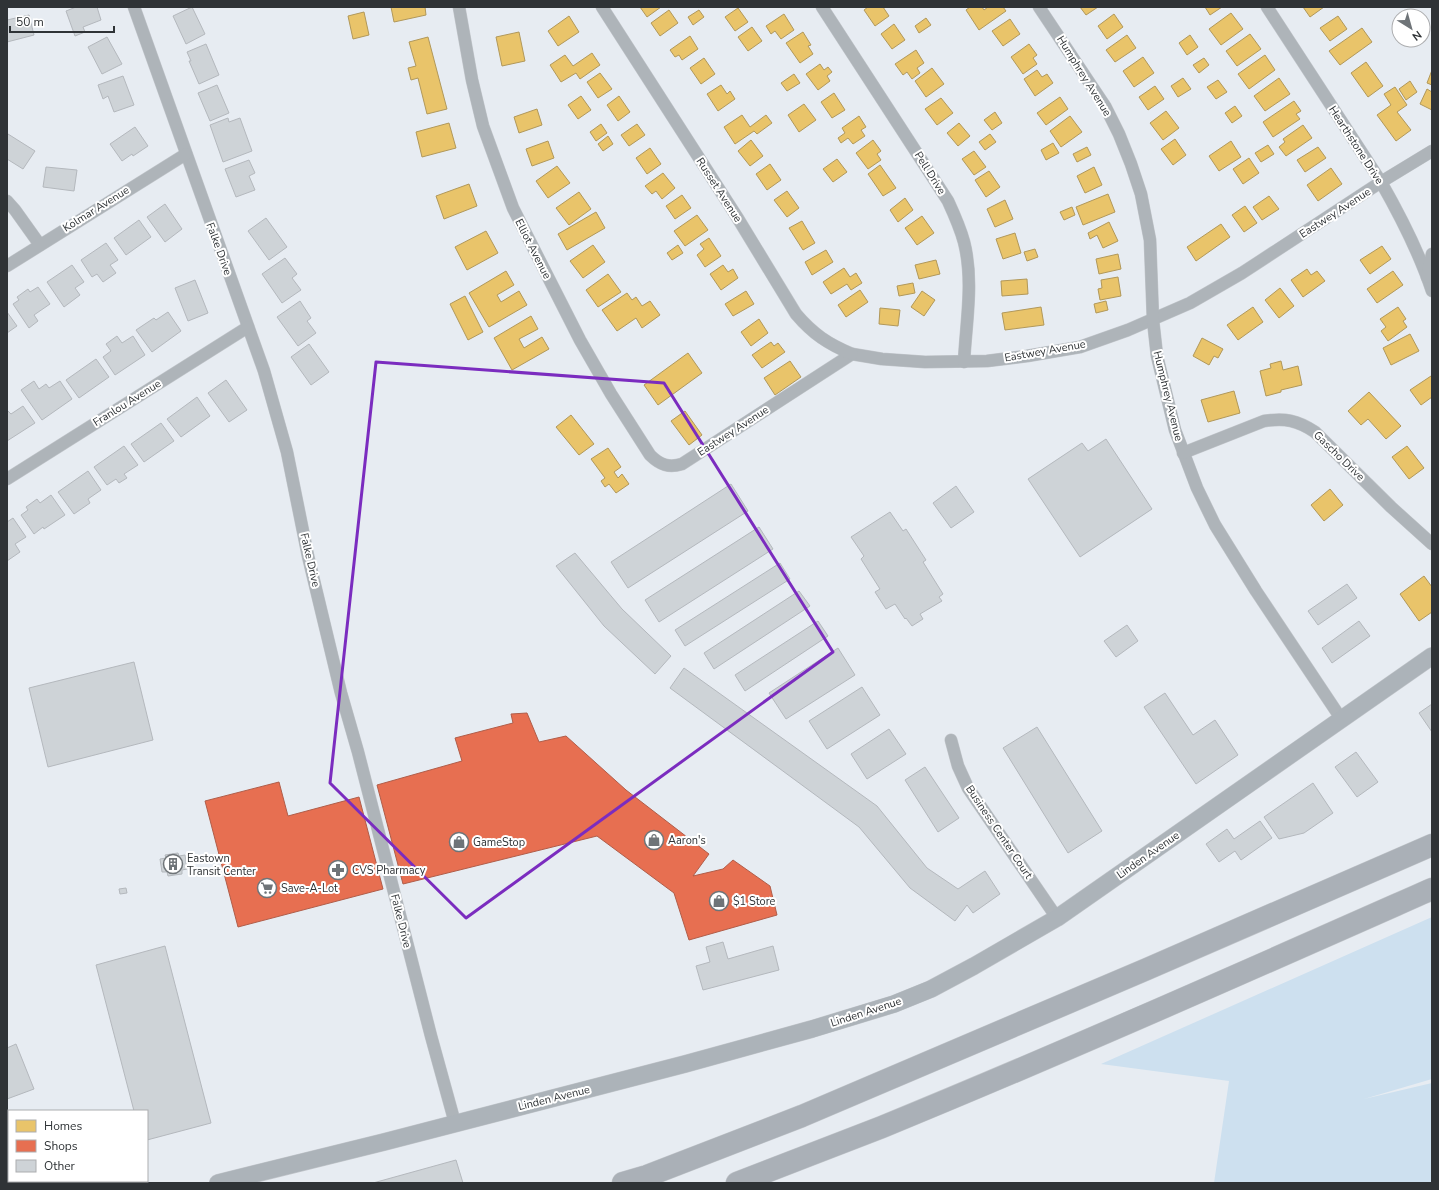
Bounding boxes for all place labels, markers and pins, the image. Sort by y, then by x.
shop icon: Aaron's [643,829,665,851]
shop icon: GameStop [448,831,470,853]
place label: Aaron's [668,833,706,848]
place label: GameStop [473,835,525,850]
place label: Eastown Transit Center [187,851,256,879]
building icon: Eastown Transit Center [162,853,184,875]
pharmacy icon: CVS Pharmacy [327,859,349,881]
place label: CVS Pharmacy [352,863,426,878]
supermarket icon: Save-A-Lot [256,877,278,899]
place label: Save-A-Lot [281,881,338,896]
shop icon: $1 Store [708,890,730,912]
place label: $1 Store [733,894,776,909]

